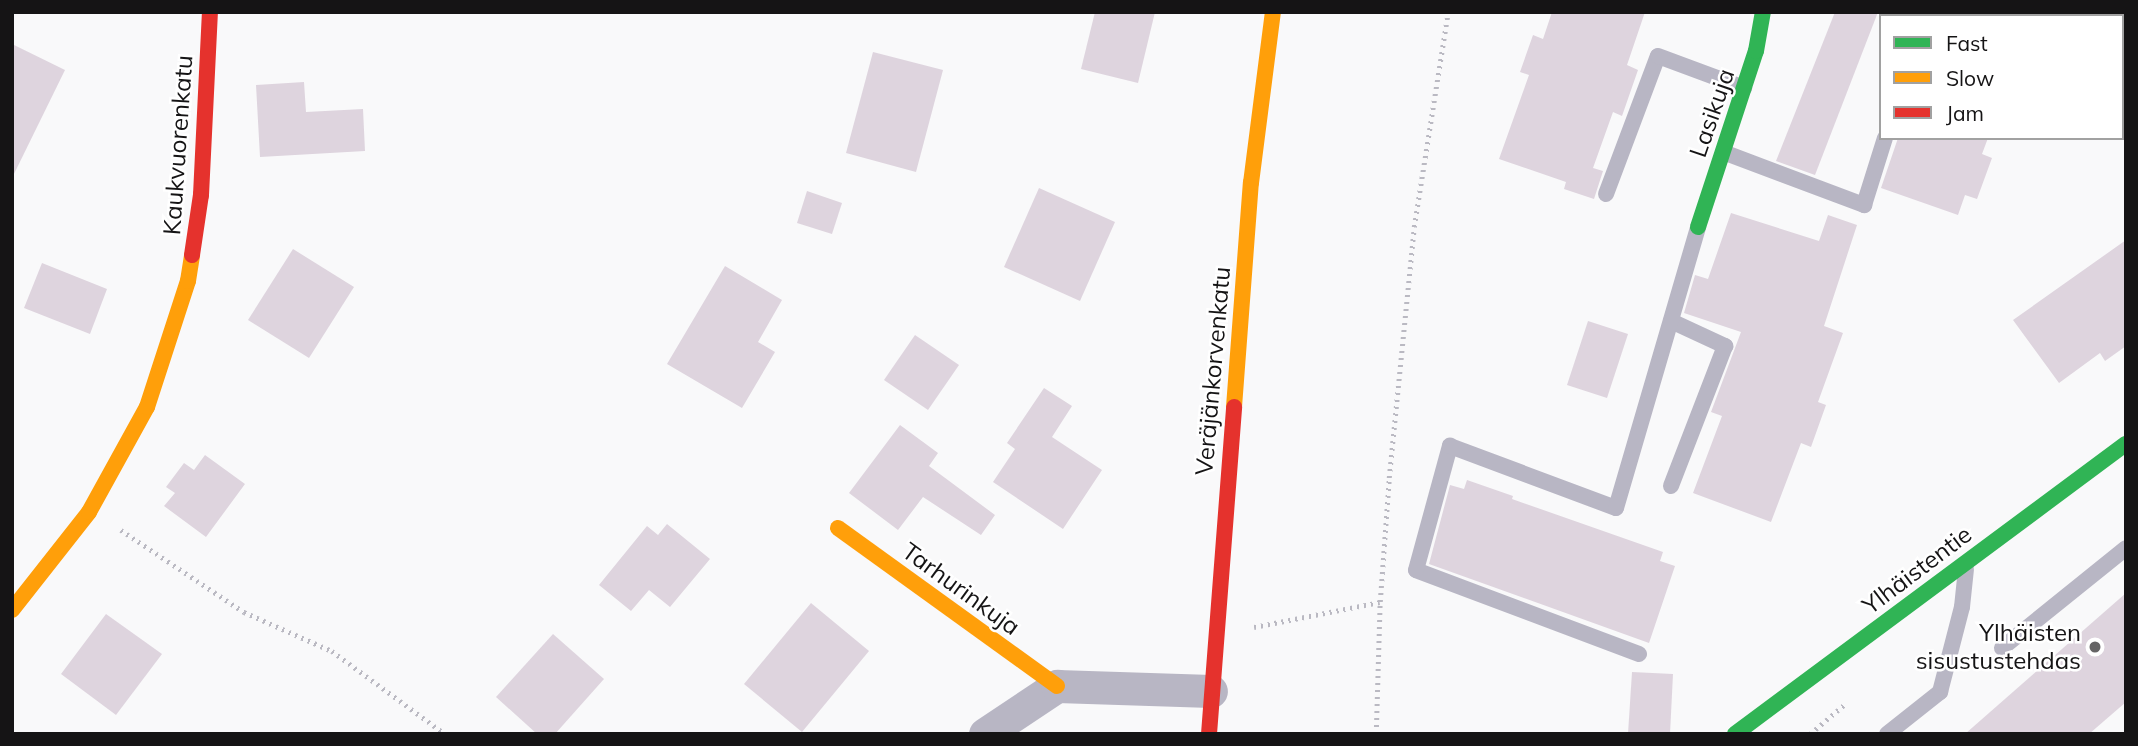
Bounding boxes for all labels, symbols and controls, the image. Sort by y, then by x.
legend [1879,14,2124,140]
text: Fast [1946,30,1988,56]
street label: Kaukvuorenkatu [157,54,199,236]
street label: Lasikuja [1684,65,1740,161]
text: Slow [1946,65,1994,91]
text: Jam [1946,100,1984,126]
street label: Veräjänkorvenkatu [1190,265,1236,477]
street label: Ylhäistentie [1857,520,1977,620]
street label: Tarhurinkuja [897,537,1025,641]
place label: Ylhäisten sisustustehdas [1916,619,2081,675]
marker: Ylhäisten sisustustehdas [2087,639,2103,655]

